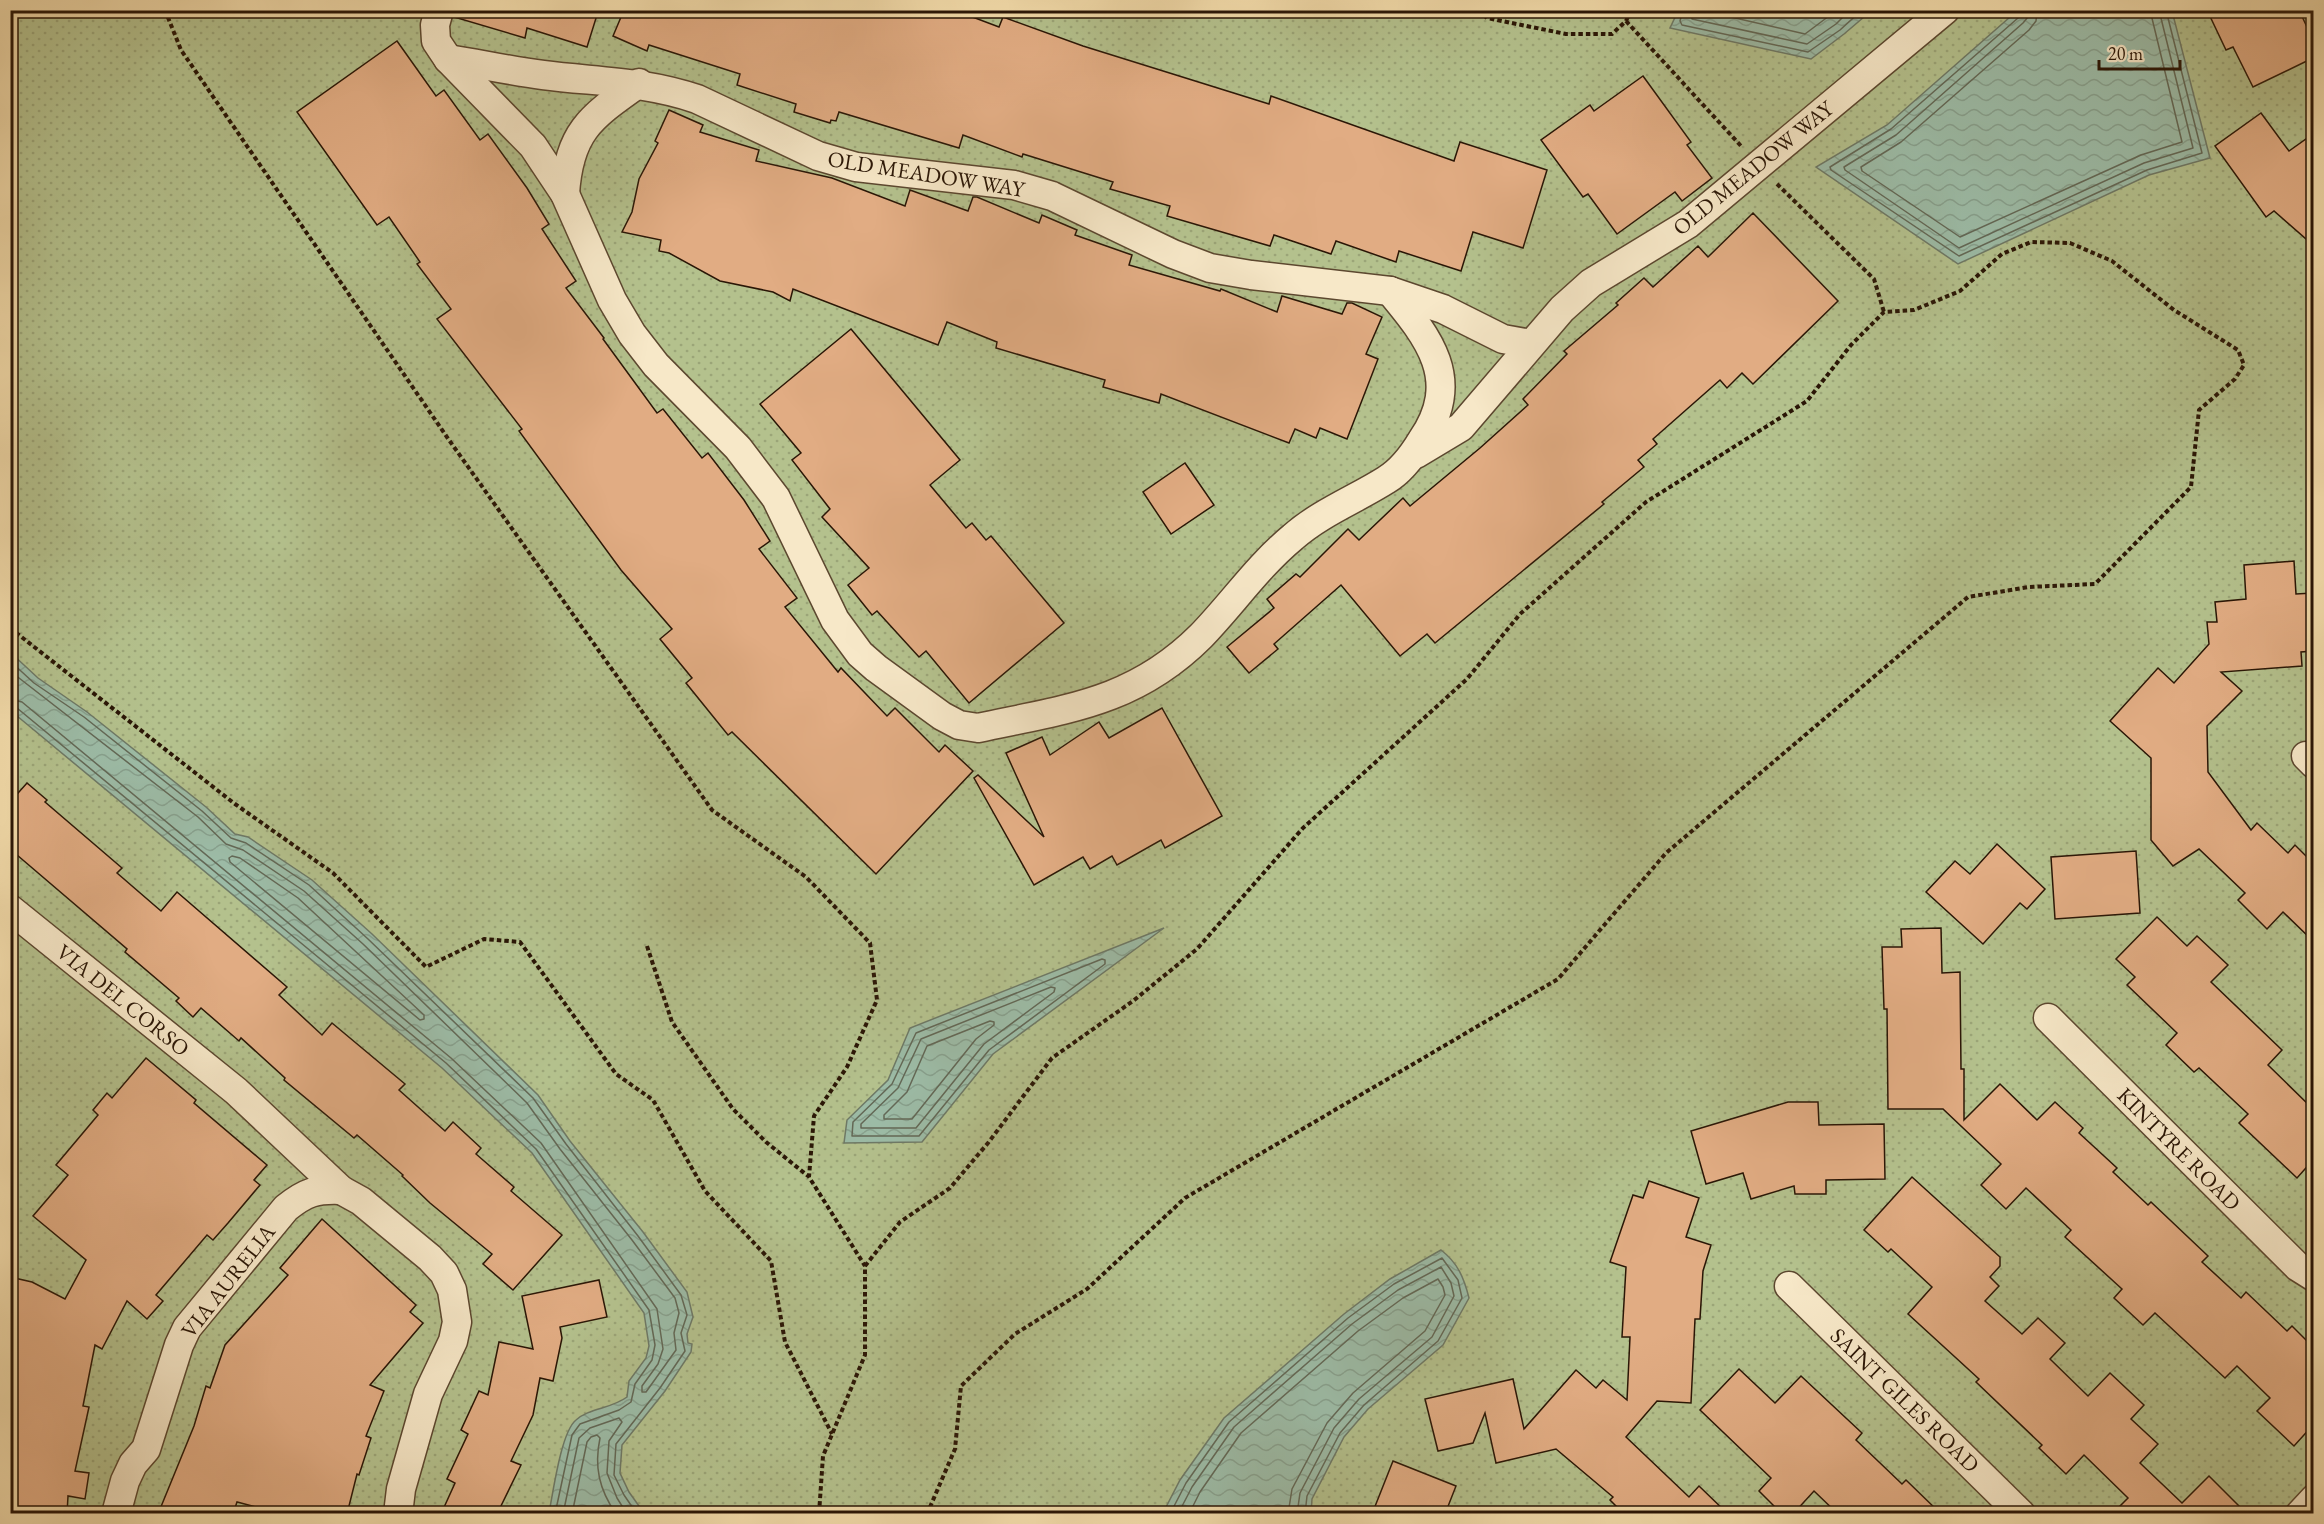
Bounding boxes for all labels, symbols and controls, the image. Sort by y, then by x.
scale bar [2099,33,2180,71]
text: 20 m [2108,42,2143,65]
street label: OLD MEADOW WAY [1667,93,1840,242]
street label: OLD MEADOW WAY [826,144,1028,204]
street label: VIA DEL CORSO [50,937,196,1063]
street label: KINTYRE ROAD [2111,1081,2247,1217]
street label: VIA AURELIA [174,1217,282,1344]
street label: SAINT GILES ROAD [1824,1321,1986,1479]

